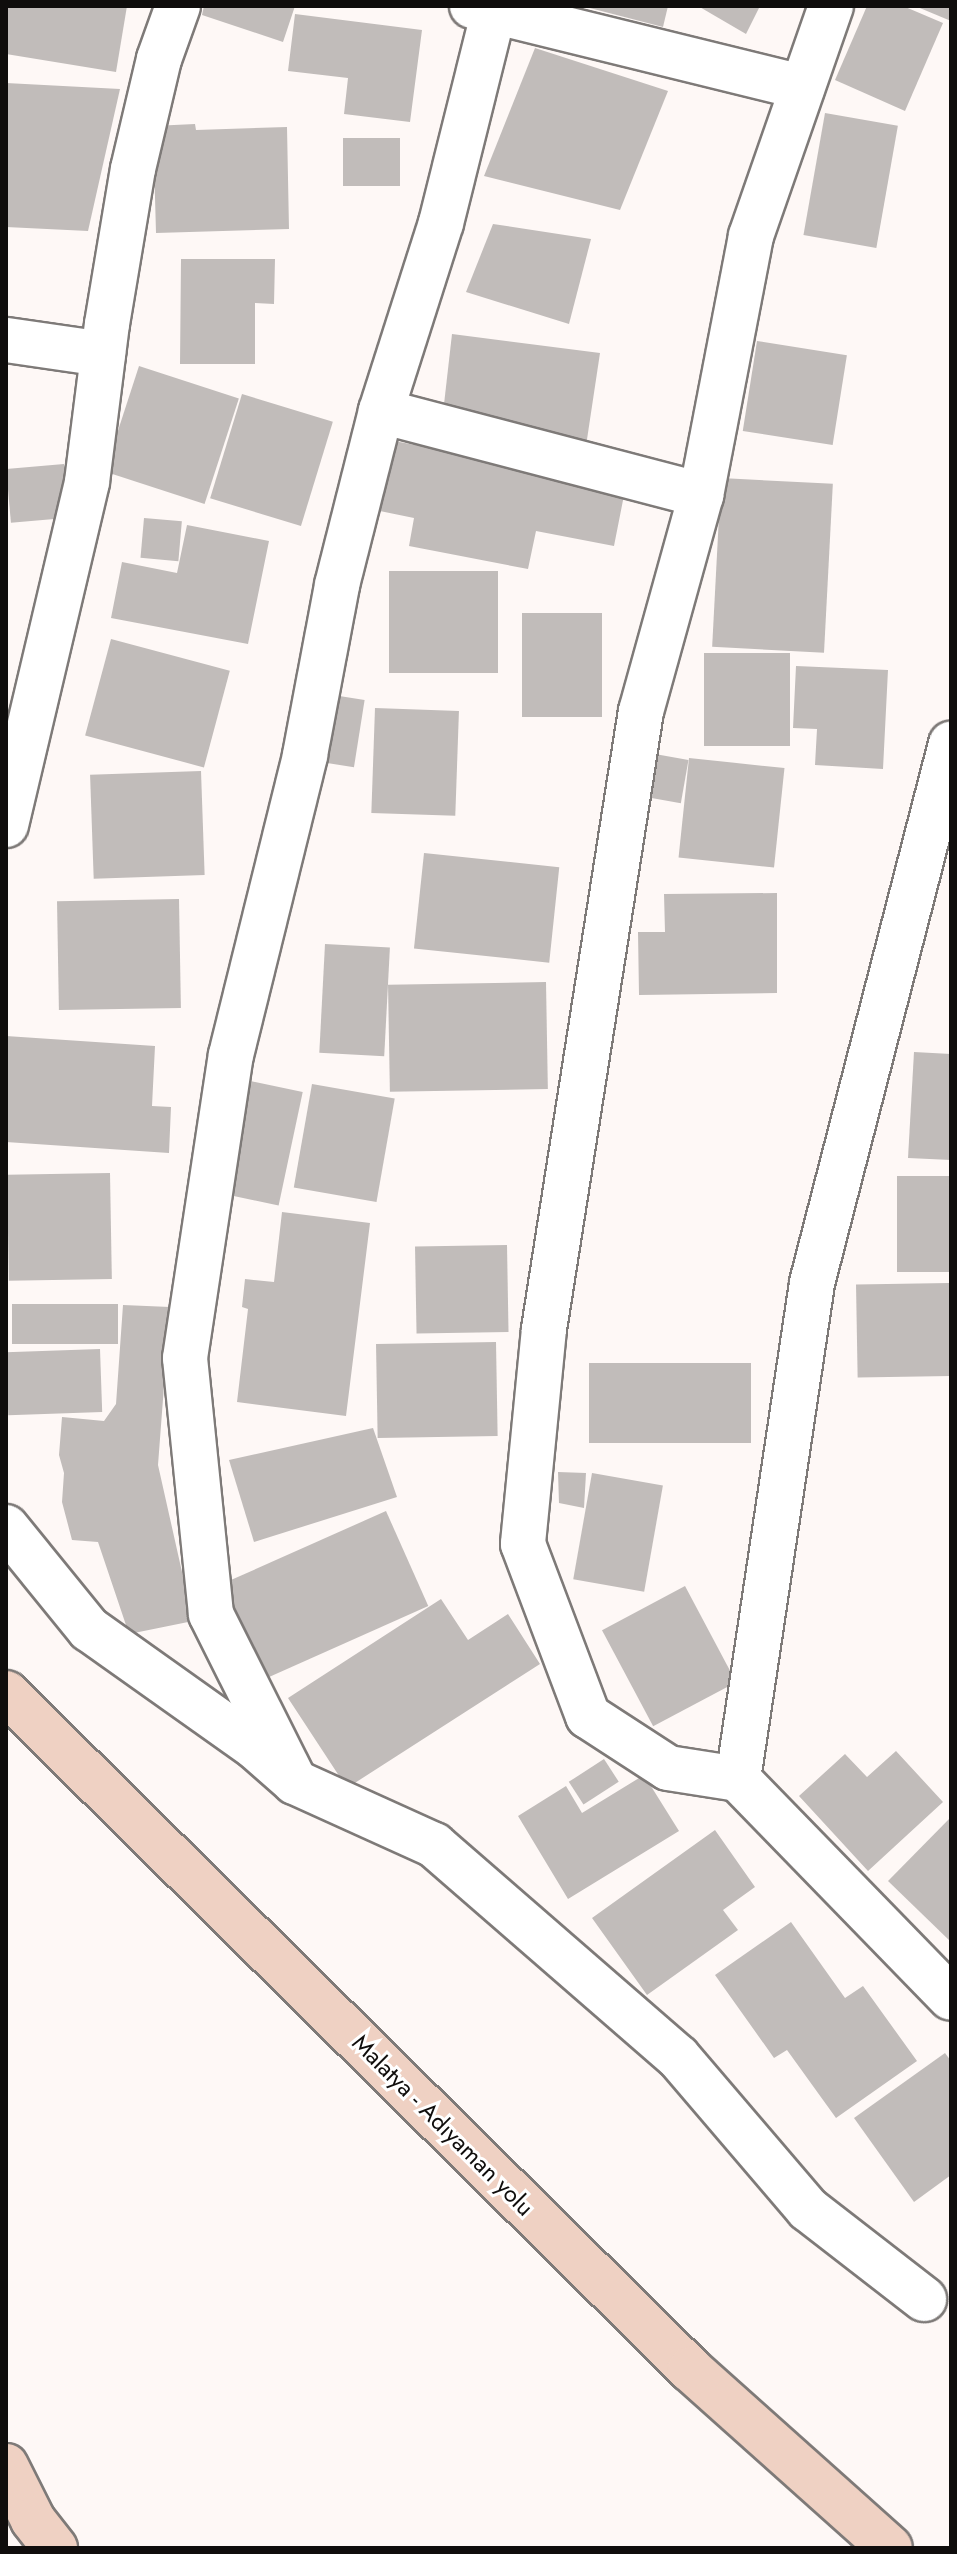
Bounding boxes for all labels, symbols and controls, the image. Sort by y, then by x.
street label: Malatya - Adıyaman yolu [346,2028,540,2222]

